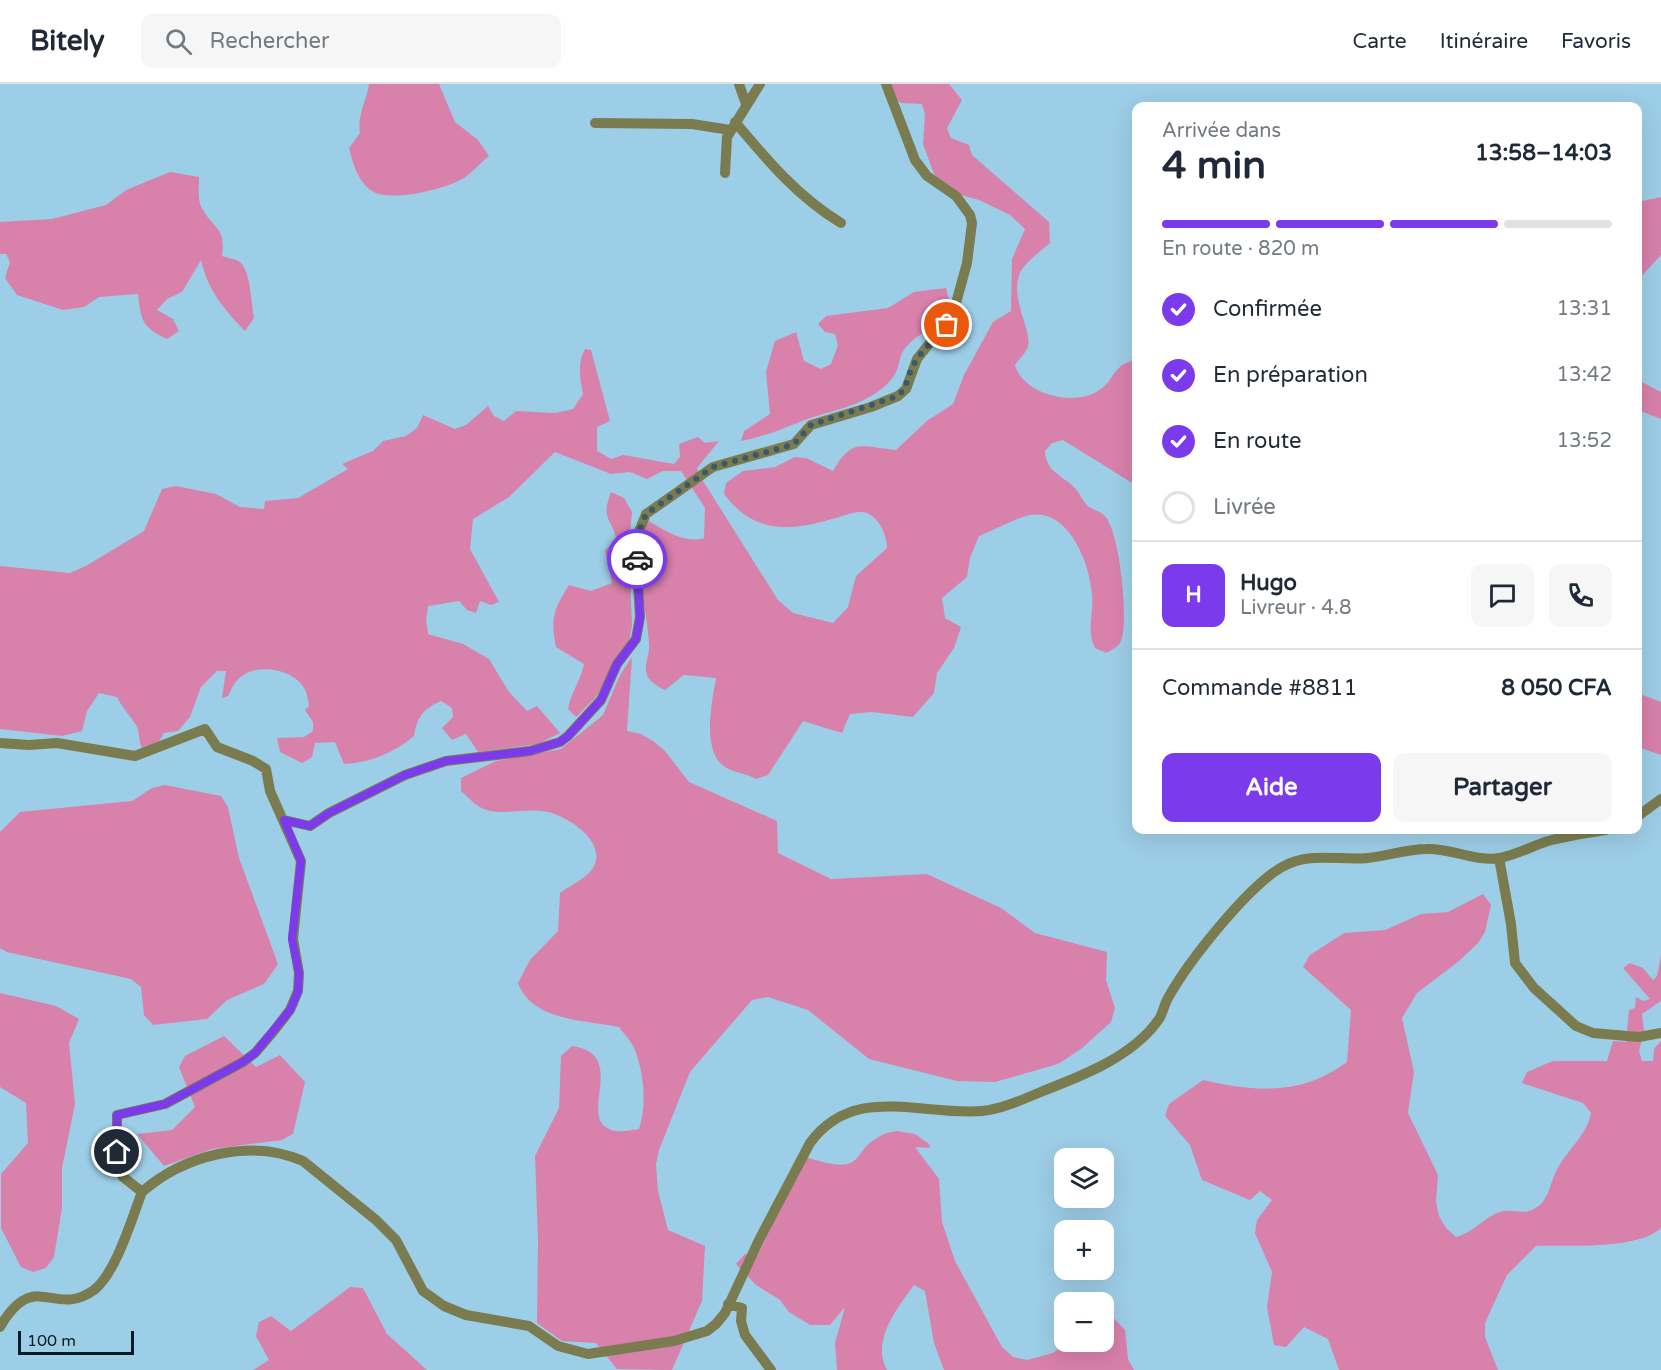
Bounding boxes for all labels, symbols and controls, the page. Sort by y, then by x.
search box [141,14,561,68]
text: Bitely [30,24,105,58]
icon: search [162,25,195,58]
text: Rechercher [210,28,329,54]
text: Carte [1353,29,1407,54]
text: Itinéraire [1440,29,1528,54]
text: Favoris [1561,29,1631,54]
text: Arrivée dans [1162,119,1281,143]
text: 13:58–14:03 [1475,140,1612,166]
text: 4 min [1162,142,1266,189]
text: En route · 820 m [1162,237,1319,261]
icon: check [1162,293,1195,326]
text: Confirmée [1213,296,1322,322]
text: 13:31 [1557,297,1612,321]
pin [921,299,972,350]
icon: bag [930,308,963,341]
icon: check [1162,359,1195,392]
text: En préparation [1213,362,1368,388]
text: 13:42 [1557,363,1612,387]
icon: check [1162,425,1195,458]
text: En route [1213,428,1302,454]
text: 13:52 [1557,429,1612,453]
text: Livrée [1213,494,1276,520]
courier [607,529,667,589]
icon: car [621,543,654,576]
button: chat [1471,564,1534,627]
button: phone [1549,564,1612,627]
text: Hugo [1240,570,1297,596]
text: H [1185,582,1202,608]
text: Livreur · 4.8 [1240,596,1351,620]
text: Commande #8811 [1162,675,1357,701]
text: 8 050 CFA [1501,675,1612,701]
button: Aide [1162,753,1381,822]
button: Partager [1393,753,1612,822]
pin [91,1126,142,1177]
icon: home [100,1135,133,1168]
map controls [1054,1148,1114,1352]
button: layers [1054,1148,1114,1208]
button: + [1054,1220,1114,1280]
button: − [1054,1292,1114,1352]
scale bar [18,1328,134,1356]
text: 100 m [27,1331,76,1351]

